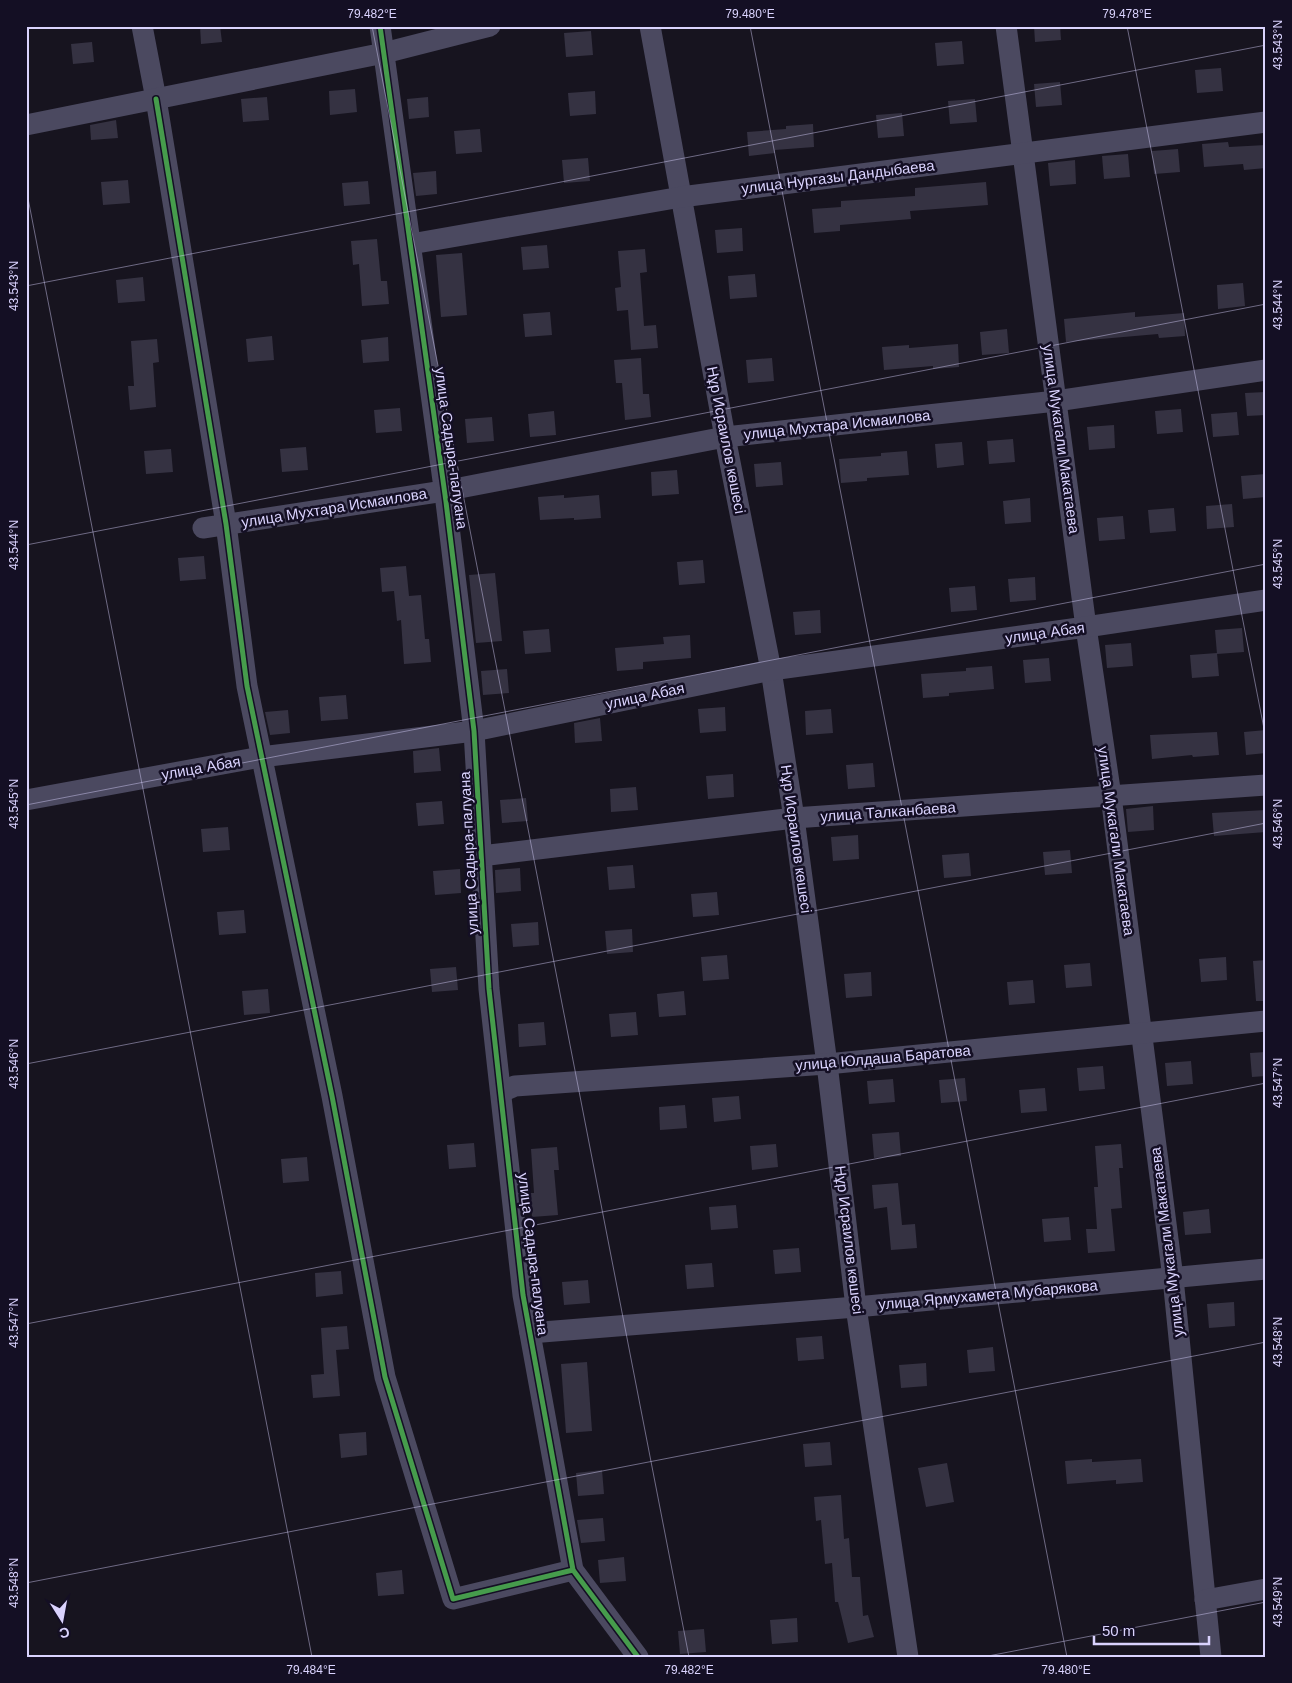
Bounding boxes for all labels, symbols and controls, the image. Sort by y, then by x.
text: 79.482°E [347,7,397,21]
text: 79.480°E [725,7,775,21]
text: 79.478°E [1102,7,1152,21]
text: 43.543°N [1271,20,1285,70]
street label: улица Нургазы Дандыбаева [740,156,936,197]
text: 43.543°N [7,261,21,311]
text: 43.544°N [1271,280,1285,330]
street label: улица Мукагали Макатаева [1040,343,1083,535]
street label: Нұр Исраилов көшесі [704,365,749,515]
street label: улица Садыра-палуана [432,366,471,531]
street label: улица Мухтара Исмаилова [743,406,932,443]
street label: улица Мухтара Исмаилова [240,484,429,531]
text: 43.544°N [7,520,21,570]
text: 43.545°N [1271,539,1285,589]
street label: улица Абая [1004,619,1086,646]
street label: улица Абая [604,679,686,712]
street label: улица Мукагали Макатаева [1095,745,1138,937]
street label: улица Абая [160,752,242,783]
street label: Нұр Исраилов көшесі [778,764,815,914]
street label: улица Садыра-палуана [456,770,481,935]
text: 43.545°N [7,779,21,829]
street label: улица Талканбаева [820,798,957,825]
text: 43.546°N [1271,799,1285,849]
text: 43.546°N [7,1039,21,1089]
street label: улица Юлдаша Баратова [795,1041,972,1074]
text: 43.547°N [1271,1058,1285,1108]
street label: улица Мукагали Макатаева [1146,1146,1187,1338]
street label: Нұр Исраилов көшесі [832,1165,867,1315]
street label: улица Садыра-палуана [515,1172,552,1337]
street label: улица Ярмухамета Мубарякова [878,1276,1099,1313]
text: 43.547°N [7,1298,21,1348]
text: 43.548°N [1271,1317,1285,1367]
text: 43.548°N [7,1558,21,1608]
text: 43.549°N [1271,1577,1285,1627]
north arrow [38,1596,88,1646]
scale bar [1094,1613,1210,1645]
text: 50 m [1102,1622,1135,1639]
text: С [58,1624,71,1642]
text: 79.484°E [286,1663,336,1677]
text: 79.482°E [664,1663,714,1677]
text: 79.480°E [1041,1663,1091,1677]

